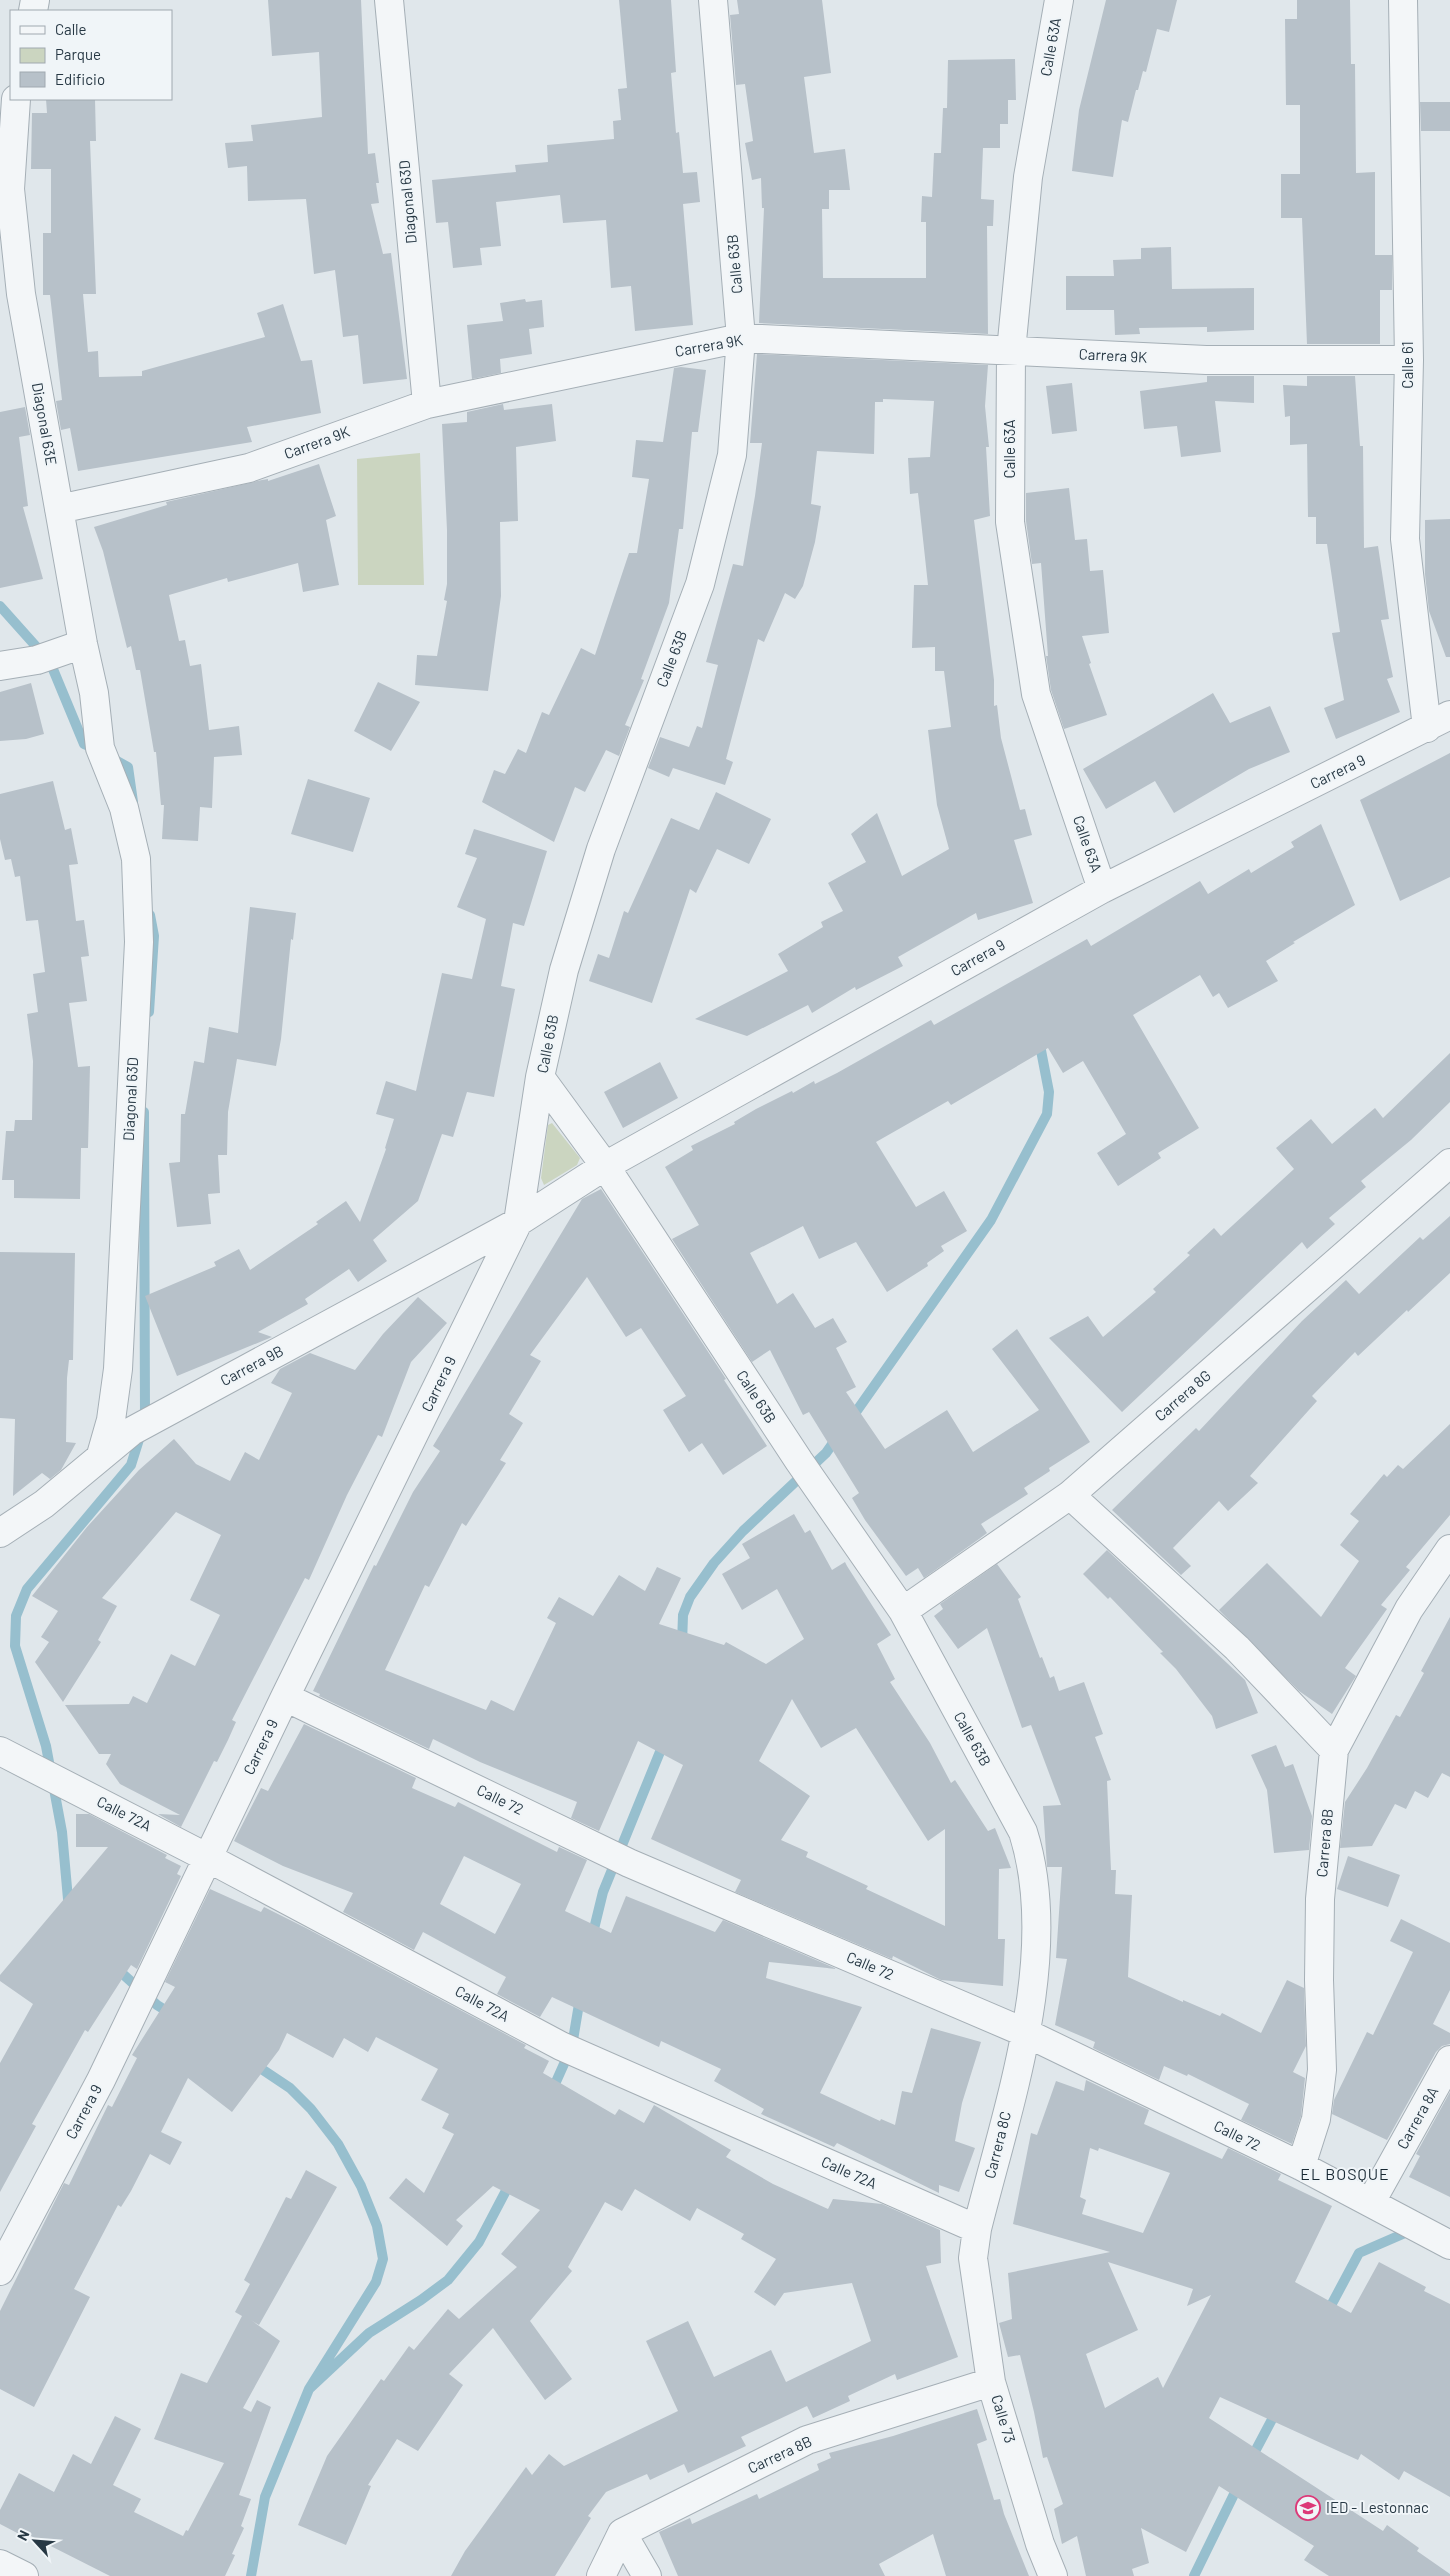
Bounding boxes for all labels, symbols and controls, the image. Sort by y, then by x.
legend [10,10,172,100]
street label: Calle 63A [1036,16,1064,78]
text: Calle [55,20,87,38]
text: Parque [55,45,101,63]
text: Edificio [55,70,105,88]
street label: Diagonal 63D [394,160,420,245]
street label: Calle 63B [722,234,746,294]
street label: Carrera 9K [673,330,744,360]
street label: Calle 61 [1398,341,1416,389]
street label: Carrera 9K [1078,344,1148,366]
street label: Diagonal 63E [29,381,61,467]
street label: Calle 63A [1000,419,1018,479]
street label: Carrera 9K [281,422,352,462]
street label: Calle 63B [652,628,690,690]
street label: Carrera 9 [1307,750,1368,792]
street label: Calle 63A [1070,813,1106,875]
street label: Carrera 9 [947,935,1008,979]
street label: Calle 63B [533,1013,562,1075]
street label: Diagonal 63D [119,1057,141,1141]
street label: Carrera 9B [217,1341,286,1389]
street label: Carrera 9 [417,1353,459,1414]
street label: Carrera 8G [1151,1366,1214,1425]
street label: Calle 63B [733,1367,781,1426]
street label: Calle 63B [951,1708,995,1769]
street label: Carrera 9 [239,1716,281,1777]
street label: Calle 72 [474,1780,527,1818]
street label: Calle 72A [94,1792,155,1834]
street label: Carrera 8B [1312,1808,1336,1878]
street label: Calle 72 [844,1947,897,1983]
street label: Calle 72A [452,1981,513,2025]
street label: Carrera 9 [61,2081,105,2142]
street label: Carrera 8A [1393,2083,1442,2152]
street label: Carrera 8C [980,2109,1014,2180]
street label: Calle 72 [1211,2116,1264,2154]
street label: Calle 72A [819,2152,880,2192]
district label: EL BOSQUE [1300,2164,1390,2183]
street label: Calle 73 [988,2392,1020,2445]
street label: Carrera 8B [745,2431,815,2477]
school or university icon: IED - Lestonnac [1295,2495,1321,2521]
place label: IED - Lestonnac [1326,2498,1429,2516]
north arrow [10,2516,60,2566]
text: N [13,2527,33,2543]

